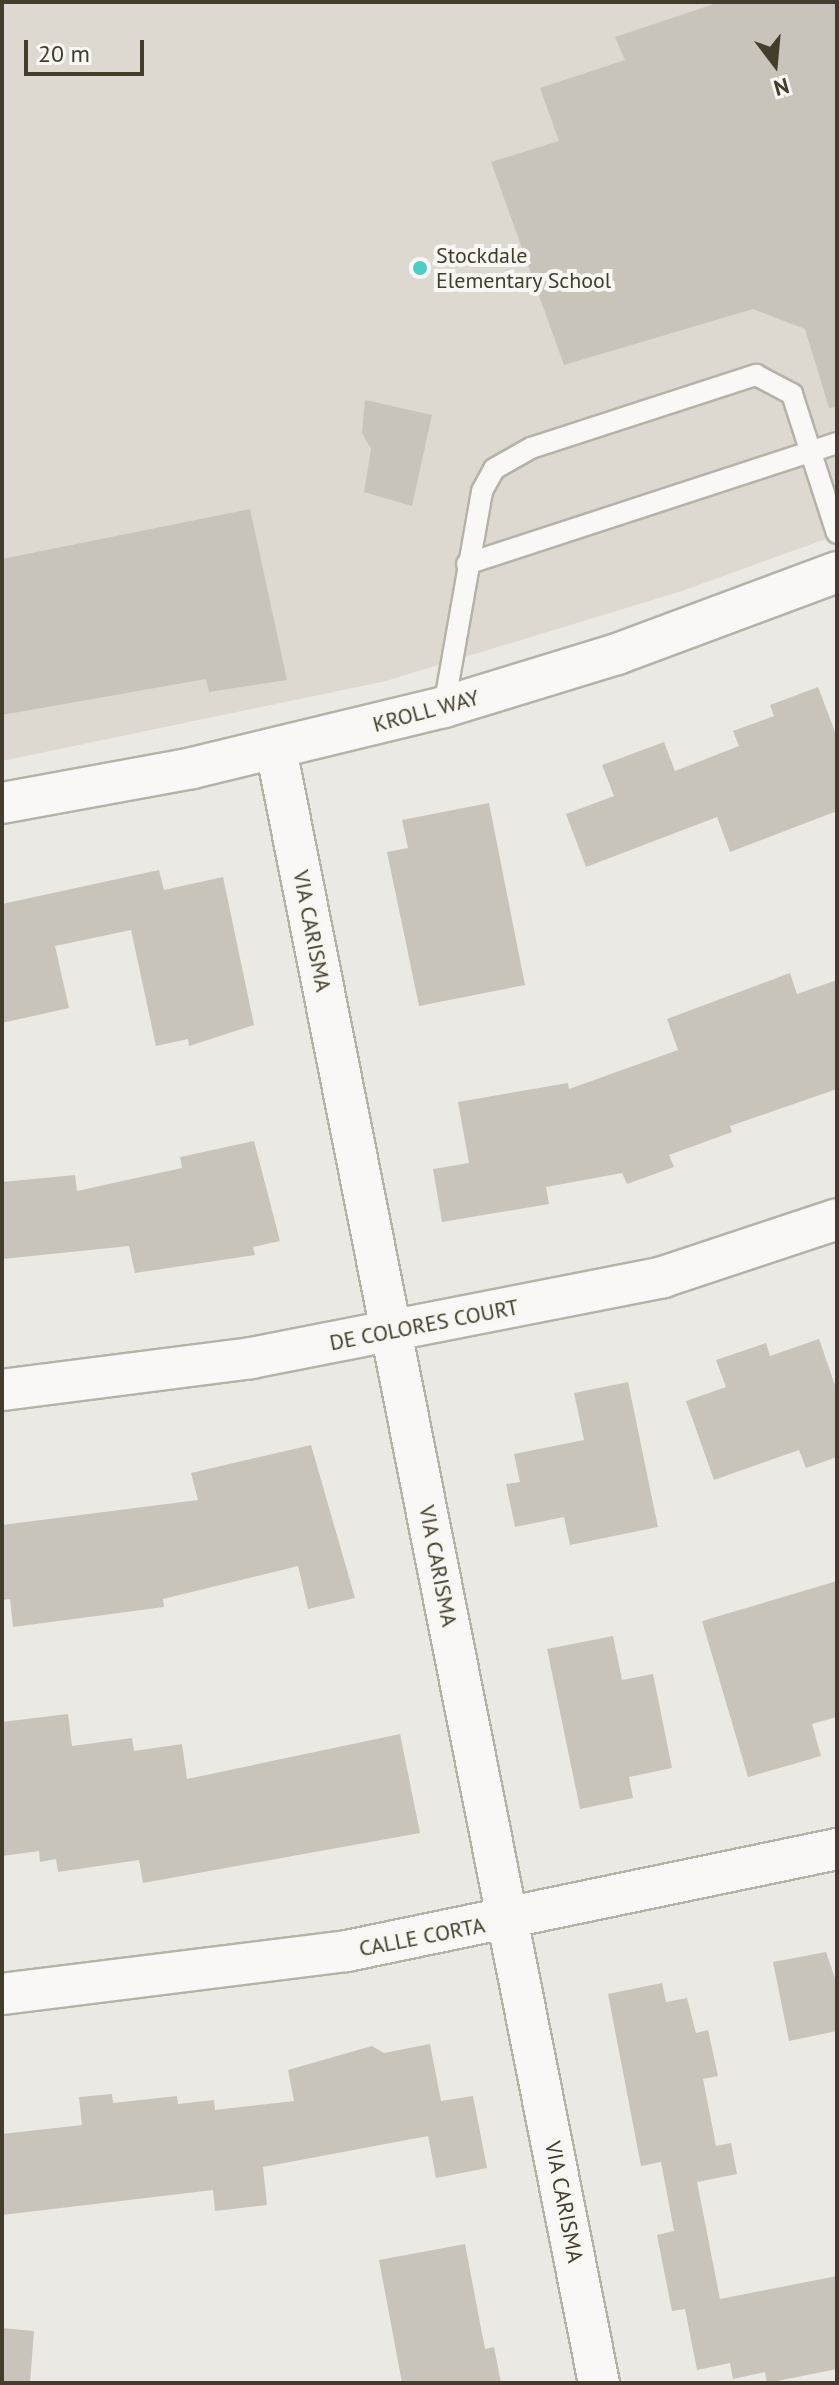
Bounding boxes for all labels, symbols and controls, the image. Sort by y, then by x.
scale bar [28,24,148,74]
north arrow [735,24,815,104]
text: 20 m [38,38,90,69]
text: N [771,72,792,103]
place label: Stockdale Elementary School [436,242,612,294]
marker: Stockdale Elementary School [411,259,429,277]
street label: KROLL WAY [369,684,483,738]
street label: VIA CARISMA [287,868,337,994]
street label: DE COLORES COURT [327,1294,521,1356]
street label: VIA CARISMA [413,1503,463,1629]
street label: CALLE CORTA [357,1912,487,1962]
street label: VIA CARISMA [539,2139,589,2265]

